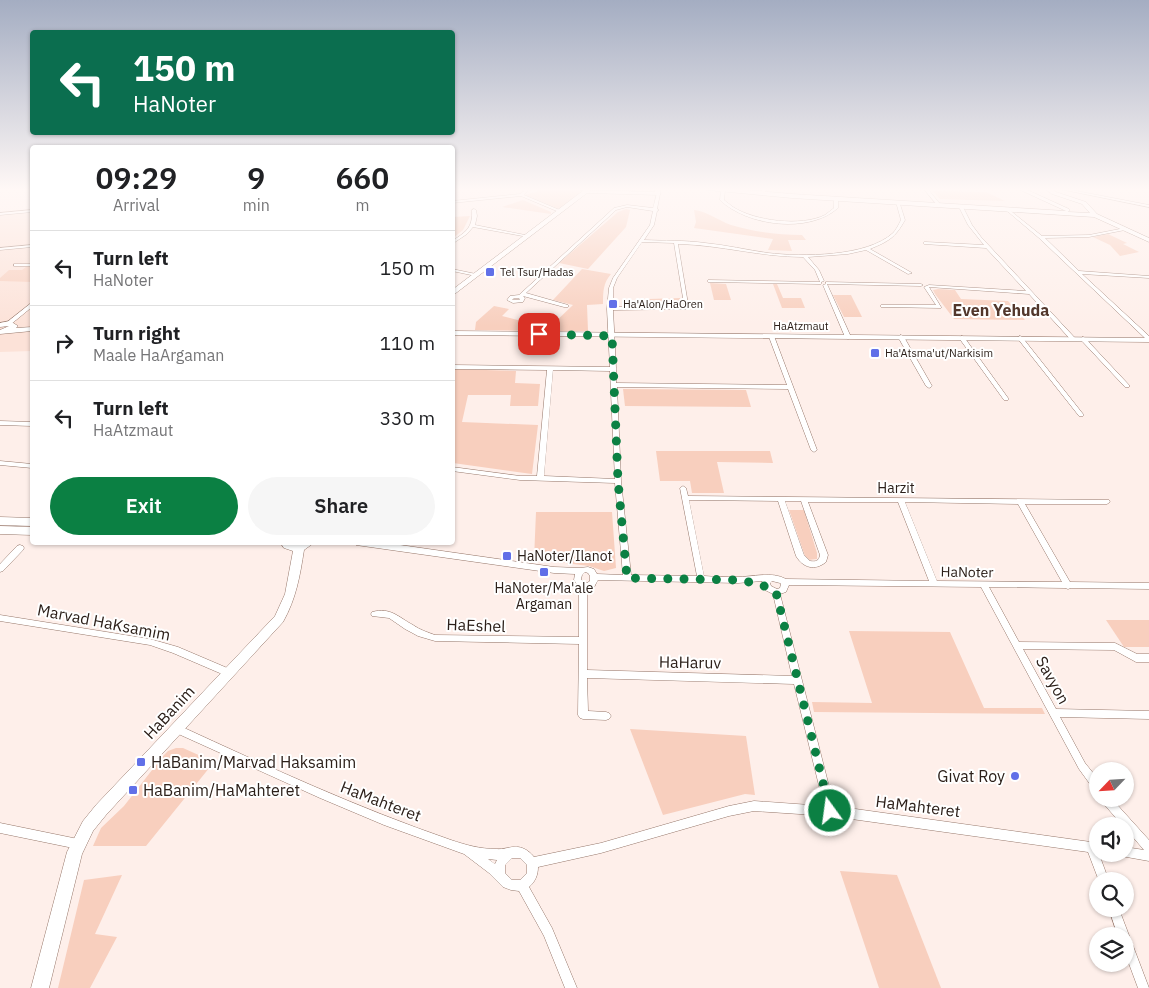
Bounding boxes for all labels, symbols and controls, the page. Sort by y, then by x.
text: 150 m [133,45,236,91]
icon: left [50,50,115,115]
text: HaNoter [133,89,216,118]
text: 09:29 [96,158,177,197]
text: 9 [247,158,265,197]
text: 660 [335,158,389,197]
text: Arrival [113,195,160,215]
text: min [243,195,270,215]
text: m [355,195,369,215]
text: Turn left [93,246,169,270]
icon: left [50,254,78,282]
text: 150 m [380,256,435,280]
place label: Tel Tsur/Hadas [500,265,574,279]
marker: Tel Tsur/Hadas [484,266,496,278]
text: HaNoter [93,270,153,290]
place label: Ha'Alon/HaOren [623,297,703,311]
marker: Ha'Alon/HaOren [607,298,619,310]
district label: Even Yehuda [953,300,1049,320]
pin [518,313,560,355]
street label: HaAtzmaut [773,319,829,333]
icon: arrive [525,320,553,348]
text: Turn right [93,321,180,345]
icon: right [50,329,78,357]
text: 110 m [380,331,435,355]
text: Maale HaArgaman [93,345,224,365]
place label: Ha'Atsma'ut/Narkisim [885,346,993,360]
marker: Ha'Atsma'ut/Narkisim [869,347,881,359]
text: Turn left [93,396,169,420]
icon: left [50,404,78,432]
text: 330 m [380,406,435,430]
text: HaAtzmaut [93,420,173,440]
button: Exit [50,477,238,535]
button: Share [248,477,435,535]
street label: Harzit [877,479,915,497]
place label: HaNoter/Ilanot [517,547,613,565]
marker: HaNoter/Ilanot [501,550,513,562]
street label: HaNoter [940,563,994,581]
marker: HaNoter/Ma'ale Argaman [538,566,550,578]
place label: HaNoter/Ma'ale Argaman [495,579,594,613]
street label: Marvad HaKsamim [36,599,172,645]
street label: HaEshel [446,614,506,636]
street label: HaHaruv [659,651,722,673]
street label: Savyon [1032,653,1074,707]
street label: HaBanim [139,681,199,743]
place label: HaBanim/Marvad Haksamim [151,752,356,772]
marker: HaBanim/Marvad Haksamim [135,756,147,768]
north arrow [1089,762,1134,808]
map controls [1089,762,1134,972]
place label: Givat Roy [937,766,1005,786]
marker: Givat Roy [1009,770,1021,782]
street label: HaMahteret [338,776,424,826]
place label: HaBanim/HaMahteret [143,780,300,800]
marker: HaBanim/HaMahteret [127,784,139,796]
position arrow [803,784,855,836]
street label: HaMahteret [875,791,961,821]
button: sound [1089,817,1134,862]
button: search [1089,872,1134,917]
button: layers [1089,927,1134,972]

